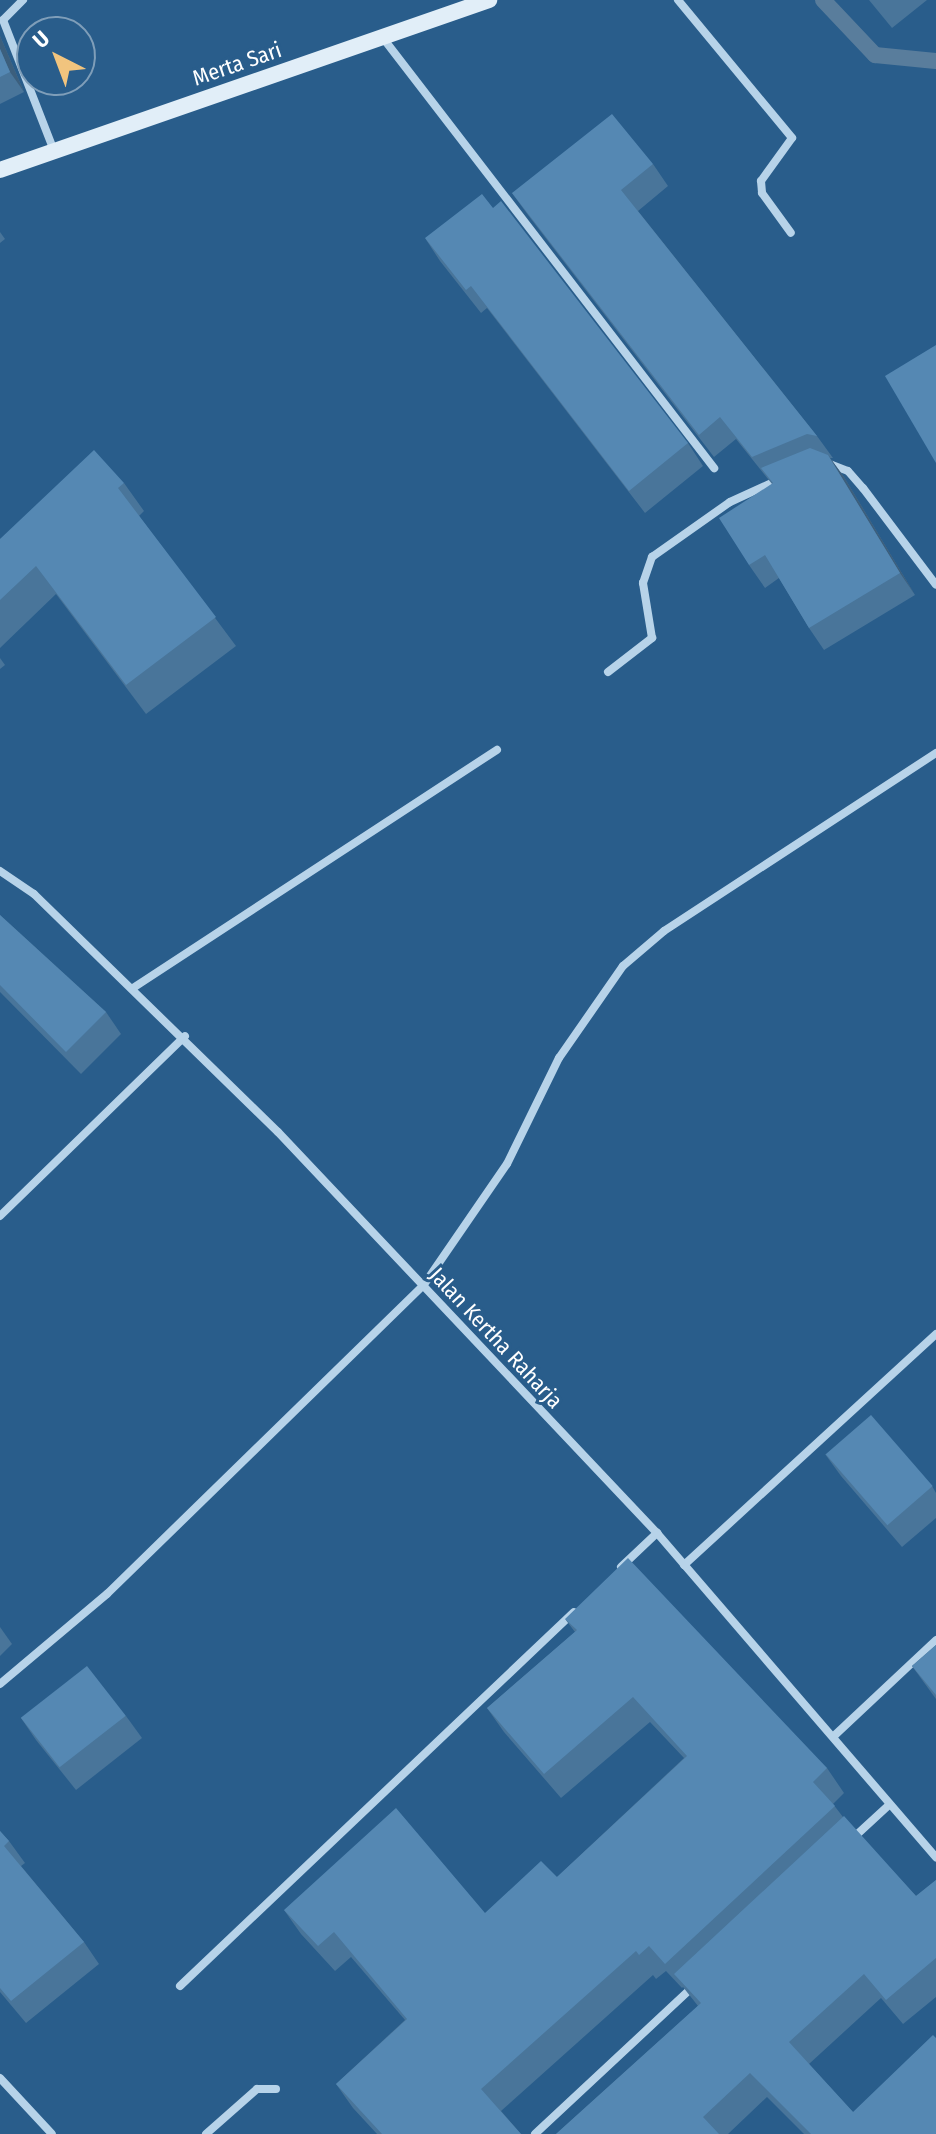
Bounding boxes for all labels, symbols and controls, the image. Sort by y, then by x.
north arrow [16,16,96,96]
text: U [27,25,55,54]
street label: Merta Sari [189,37,285,91]
street label: Jalan Kertha Raharja [424,1262,568,1414]

